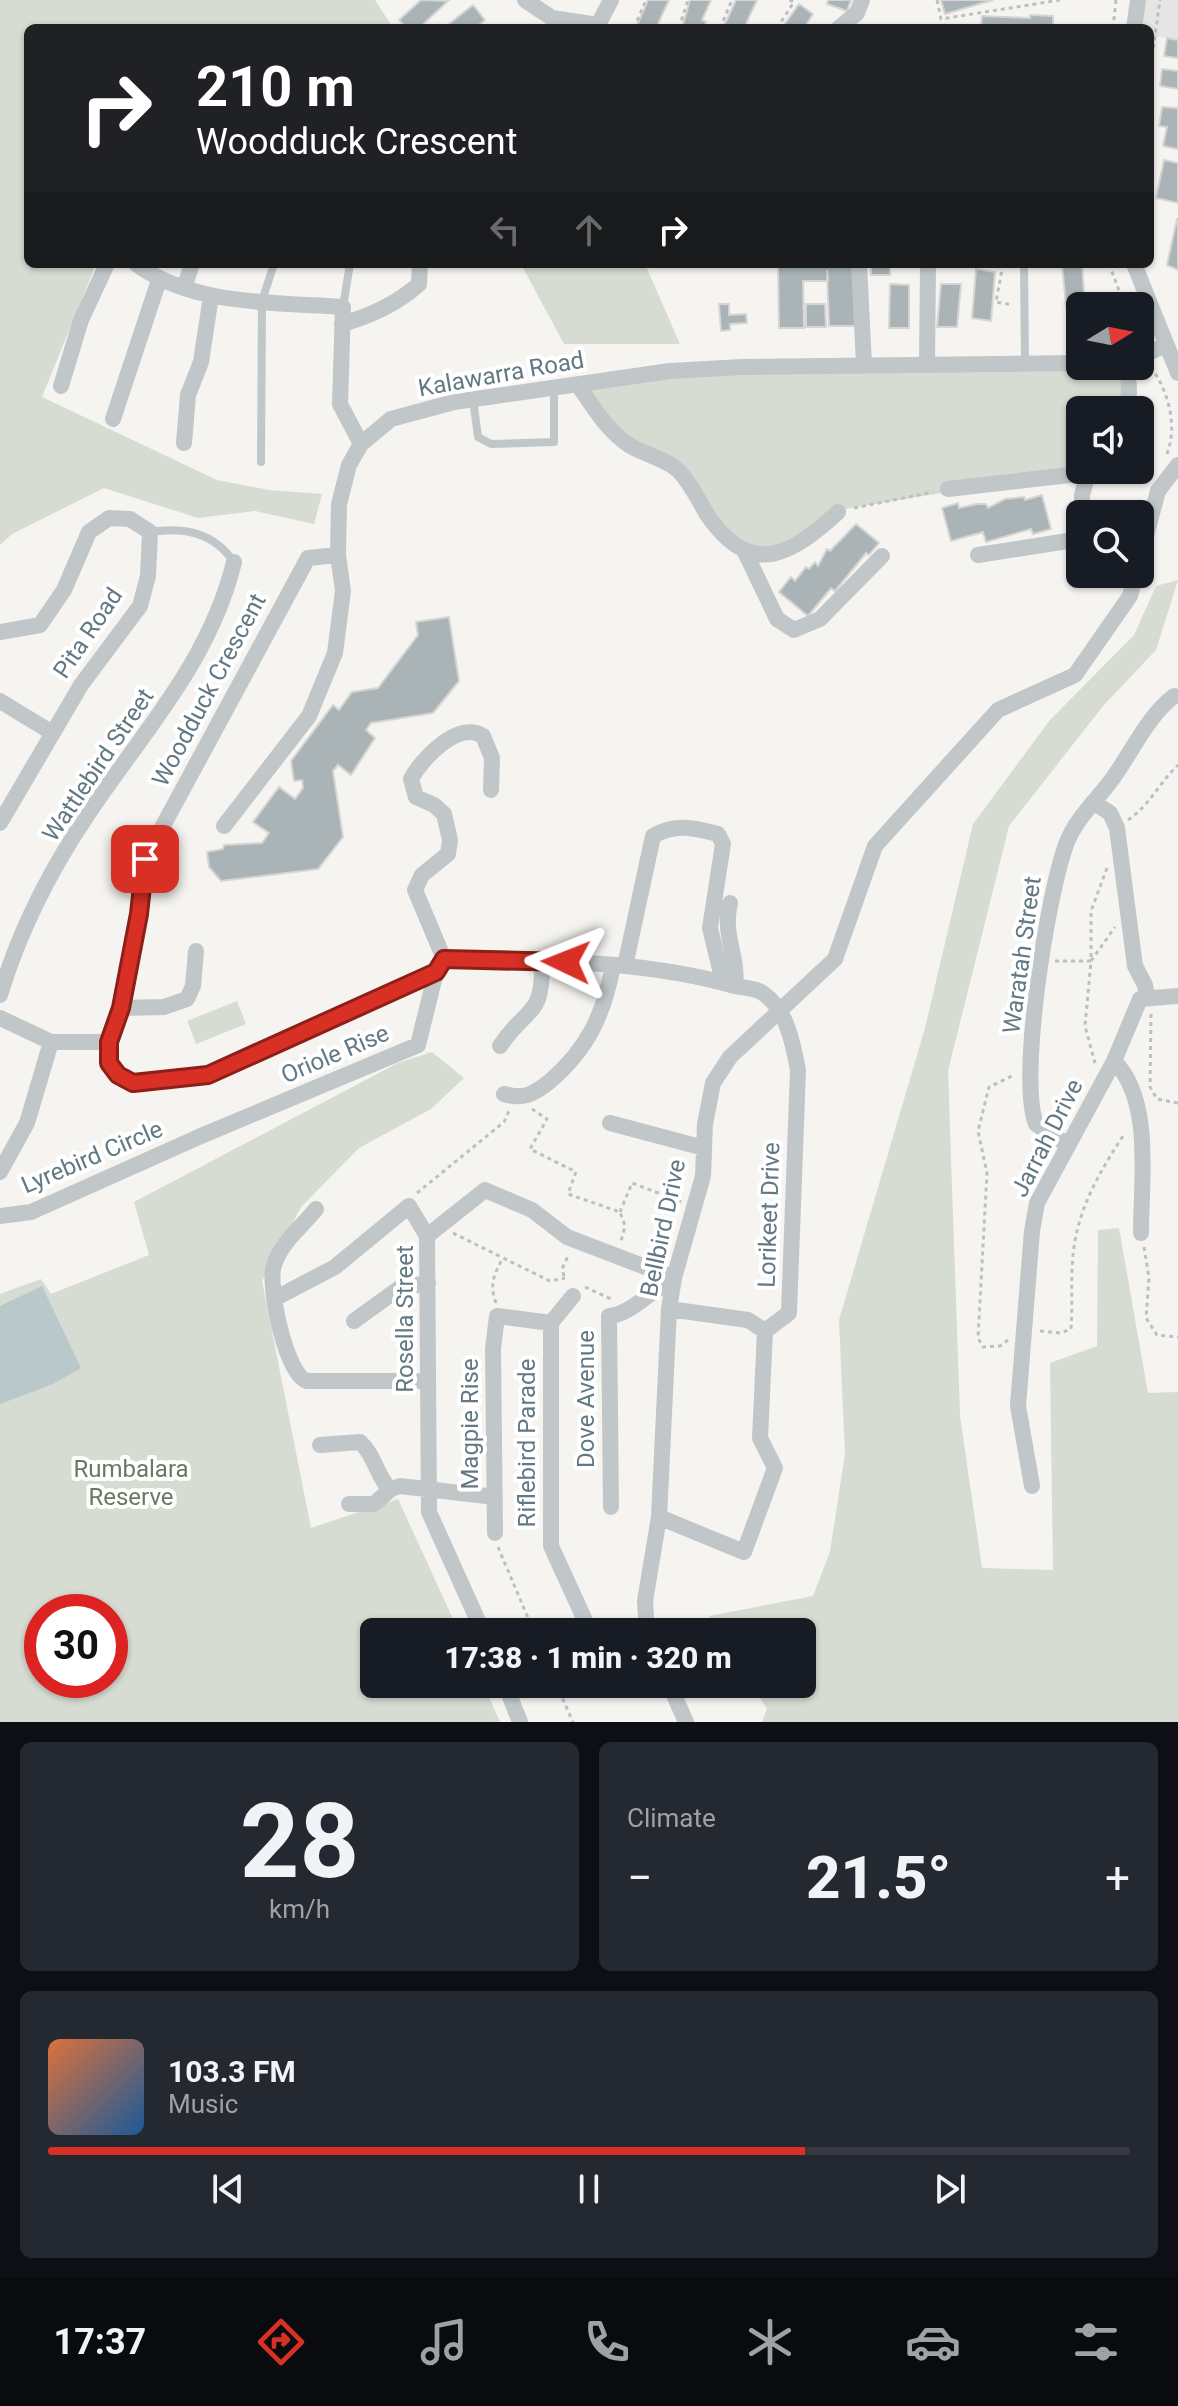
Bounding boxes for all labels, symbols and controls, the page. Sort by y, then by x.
text: 210 m [196,54,355,120]
icon: right [64,56,168,160]
text: Woodduck Crescent [196,121,518,163]
icon: left [483,208,527,252]
icon: ahead [567,208,611,252]
icon: right [651,208,695,252]
north arrow [1066,292,1154,380]
map controls [1066,292,1154,588]
street label: Kalawarra Road [416,346,586,402]
button: sound [1066,396,1154,484]
button: search [1066,500,1154,588]
street label: Pita Road [48,583,128,683]
street label: Woodduck Crescent [146,589,272,791]
street label: Wattlebird Street [37,683,160,847]
pin [111,825,179,893]
icon: arrive [123,837,167,881]
street label: Waratah Street [997,875,1047,1035]
position arrow [524,920,608,1004]
street label: Oriole Rise [277,1019,393,1089]
street label: Jarrah Drive [1005,1075,1089,1201]
street label: Lyrebird Circle [17,1115,167,1199]
street label: Lorikeet Drive [752,1142,786,1288]
street label: Bellbird Drive [635,1157,691,1299]
street label: Rosella Street [391,1245,419,1393]
street label: Dove Avenue [572,1330,600,1468]
street label: Magpie Rise [456,1358,484,1490]
street label: Riflebird Parade [513,1359,541,1527]
park label: Rumbalara Reserve [73,1455,189,1511]
speed limit sign: 30 [24,1594,128,1698]
text: 17:38 · 1 min · 320 m [444,1640,732,1675]
text: 28 [240,1781,359,1902]
text: Climate [627,1803,716,1833]
text: 21.5° [806,1842,951,1913]
text: − [627,1852,652,1904]
text: + [1105,1852,1130,1904]
text: km/h [269,1894,330,1924]
text: 103.3 FM [168,2054,296,2089]
text: Music [168,2089,238,2119]
icon: previous [206,2167,250,2211]
icon: pause [567,2167,611,2211]
icon: next [928,2167,972,2211]
icon: directions [253,2314,309,2370]
icon: music [416,2314,472,2370]
icon: phone [579,2314,635,2370]
icon: climate [742,2314,798,2370]
icon: car [905,2314,961,2370]
icon: filters [1068,2314,1124,2370]
text: 17:37 [54,2321,146,2363]

